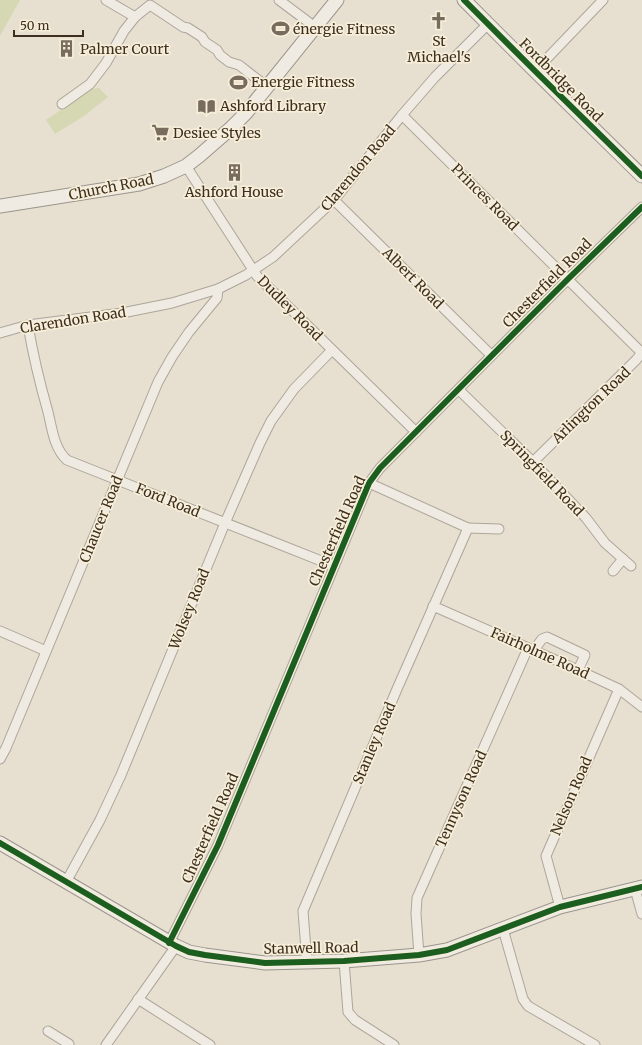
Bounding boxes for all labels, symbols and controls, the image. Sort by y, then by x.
church icon: St Michael's [429,11,449,31]
scale bar [14,12,83,38]
text: 50 m [20,18,49,33]
sports icon: énergie Fitness [270,19,290,39]
place label: énergie Fitness [293,20,395,38]
place label: St Michael's [407,32,471,66]
street label: Fordbridge Road [515,34,607,126]
building icon: Palmer Court [57,39,77,59]
place label: Palmer Court [80,40,170,58]
sports icon: Energie Fitness [228,72,248,92]
place label: Energie Fitness [251,73,355,91]
library icon: Ashford Library [197,96,217,116]
place label: Ashford Library [219,97,327,115]
street label: Clarendon Road [317,121,400,215]
supermarket icon: Desiee Styles [150,123,170,143]
place label: Desiee Styles [173,124,261,142]
street label: Princes Road [448,160,523,235]
building icon: Ashford House [224,162,244,182]
street label: Church Road [67,170,156,204]
place label: Ashford House [184,183,283,201]
street label: Chesterfield Road [499,234,596,331]
street label: Albert Road [378,243,448,313]
street label: Dudley Road [254,272,327,345]
street label: Clarendon Road [19,303,128,337]
street label: Arlington Road [547,363,634,448]
street label: Springfield Road [496,426,588,520]
street label: Chaucer Road [75,472,127,565]
street label: Chesterfield Road [305,473,370,589]
street label: Ford Road [133,479,203,521]
street label: Wolsey Road [164,566,214,653]
street label: Fairholme Road [488,623,593,683]
street label: Stanley Road [349,699,400,787]
street label: Tennyson Road [432,747,491,850]
street label: Nelson Road [546,753,596,838]
street label: Chesterfield Road [178,770,243,886]
street label: Stanwell Road [263,938,359,958]

